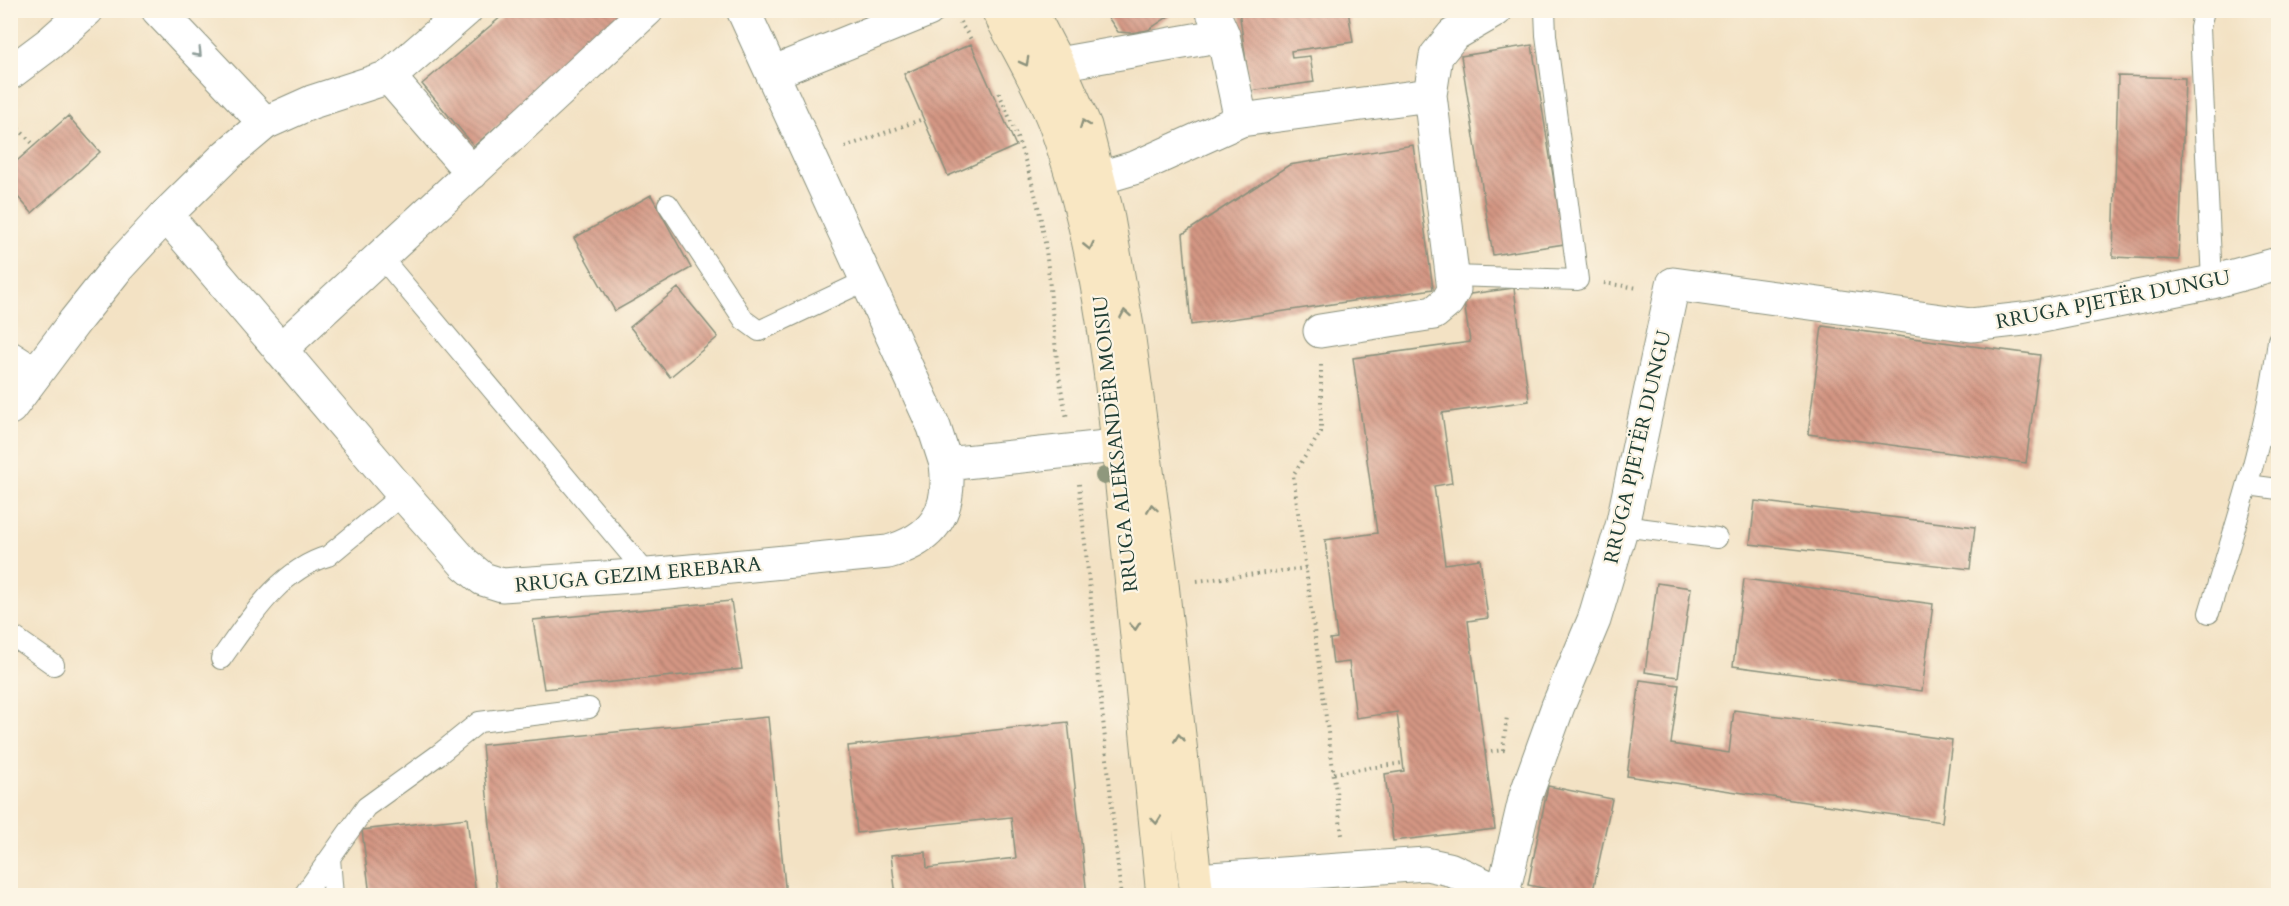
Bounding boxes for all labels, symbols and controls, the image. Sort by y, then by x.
one-way arrow [191,46,202,56]
one-way arrow [1018,56,1029,66]
one-way arrow [1078,119,1091,130]
one-way arrow [1081,240,1094,250]
street label: RRUGA PJETËR DUNGU [1993,263,2233,335]
street label: RRUGA ALEKSANDËR MOISIU [1086,294,1145,594]
one-way arrow [1120,310,1132,319]
street label: RRUGA PJETËR DUNGU [1598,327,1678,566]
one-way arrow [1147,503,1159,512]
street label: RRUGA GEZIM EREBARA [514,550,763,599]
one-way arrow [1128,622,1141,631]
one-way arrow [1174,734,1186,743]
one-way arrow [1149,816,1162,825]

